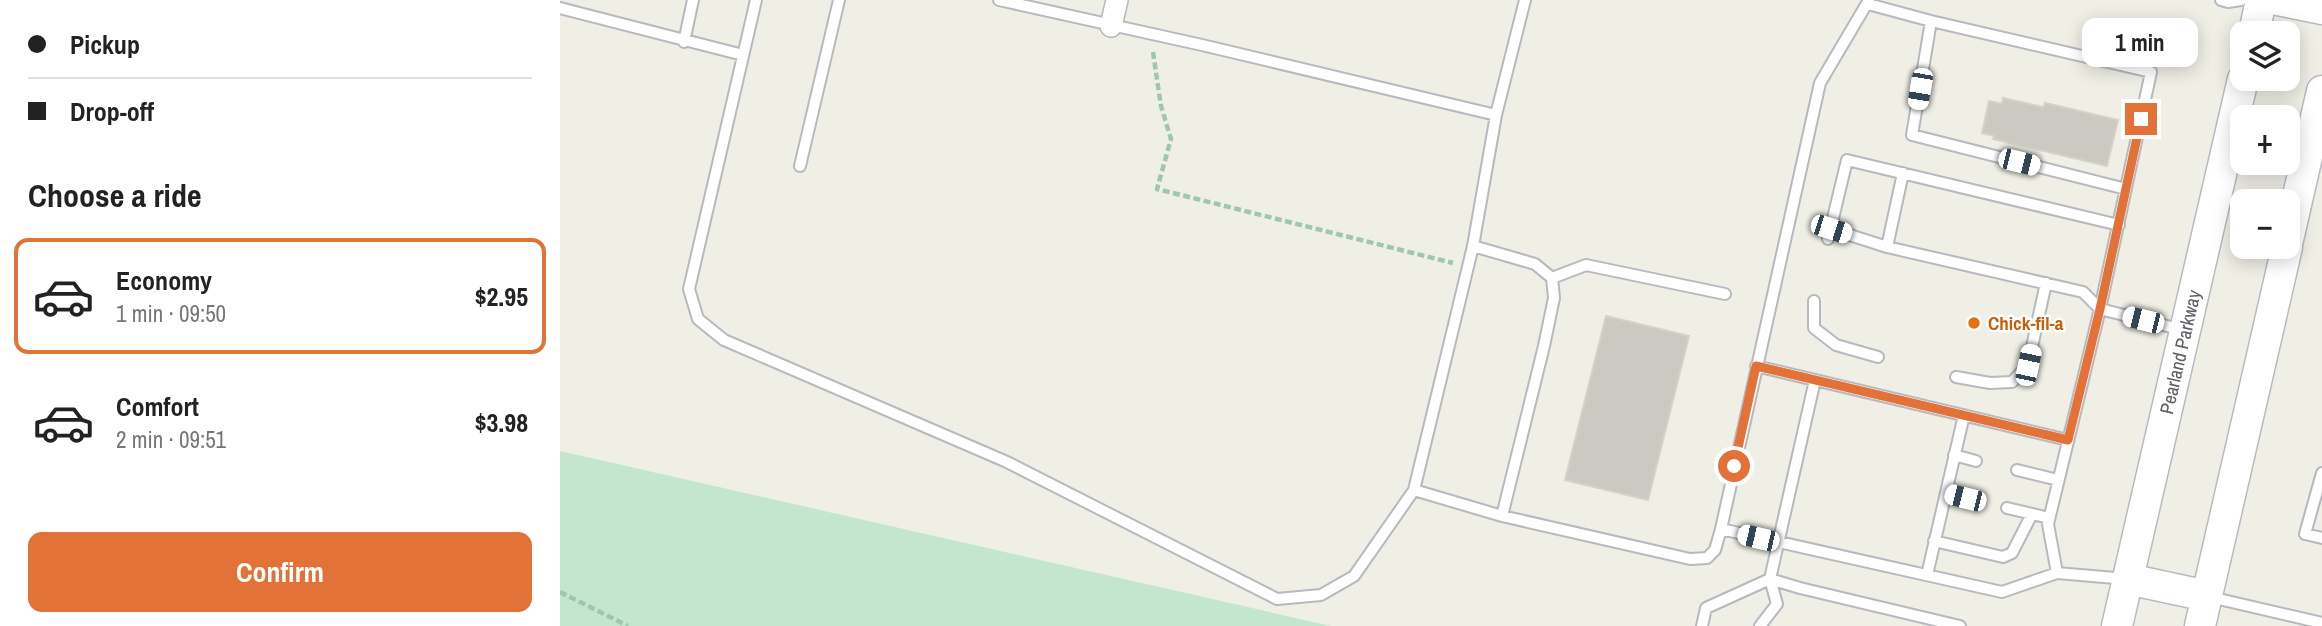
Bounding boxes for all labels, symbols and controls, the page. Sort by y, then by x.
callout: 1 min [2083,18,2199,66]
map controls [2230,21,2300,259]
button: layers [2230,21,2300,91]
text: Pickup [70,27,140,62]
text: 1 min [2115,27,2165,58]
car [1907,66,1934,112]
text: Drop-off [70,94,154,129]
route end [2125,103,2157,135]
button: + [2230,105,2300,175]
car [1997,147,2042,177]
text: Choose a ride [28,174,202,217]
button: − [2230,189,2300,259]
car [1808,213,1855,245]
text: Economy [116,263,212,298]
icon: car [32,265,95,328]
text: $2.95 [475,279,528,314]
street label: Pearland Parkway [2153,287,2207,417]
text: 1 min · 09:50 [116,298,226,329]
car [2121,305,2166,335]
place label: Chick-fil-a [1988,310,2064,336]
marker: Chick-fil-a [1966,315,1982,331]
car [2014,342,2043,388]
text: Comfort [116,389,199,424]
icon: car [32,391,95,454]
text: $3.98 [475,405,528,440]
text: 2 min · 09:51 [116,424,226,455]
route start [1718,450,1750,482]
car [1943,483,1988,513]
car [1736,523,1781,553]
button: Confirm [28,532,532,612]

